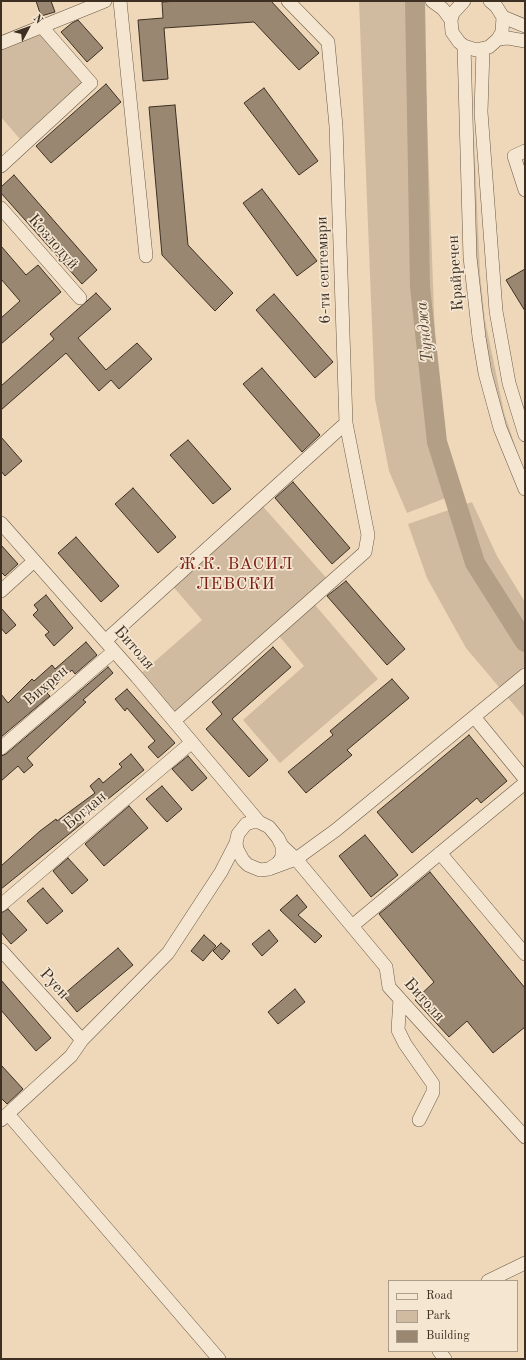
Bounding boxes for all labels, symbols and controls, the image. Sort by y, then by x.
north arrow [8,8,48,48]
text: N [31,13,44,27]
street label: Козлодуй [24,210,82,274]
street label: 6-ти септември [313,216,335,324]
street label: Крайречен [444,234,468,312]
water label: Тунджа [412,300,438,364]
district label: Ж.К. ВАСИЛ ЛЕВСКИ [179,555,293,595]
street label: Битоля [110,622,158,674]
street label: Вихрен [20,662,72,710]
street label: Богдан [60,788,110,834]
street label: Руен [35,965,73,1003]
street label: Битоля [400,974,448,1026]
legend [388,1280,518,1352]
text: Road [426,1290,453,1302]
text: Park [426,1310,451,1322]
text: Building [426,1330,470,1342]

